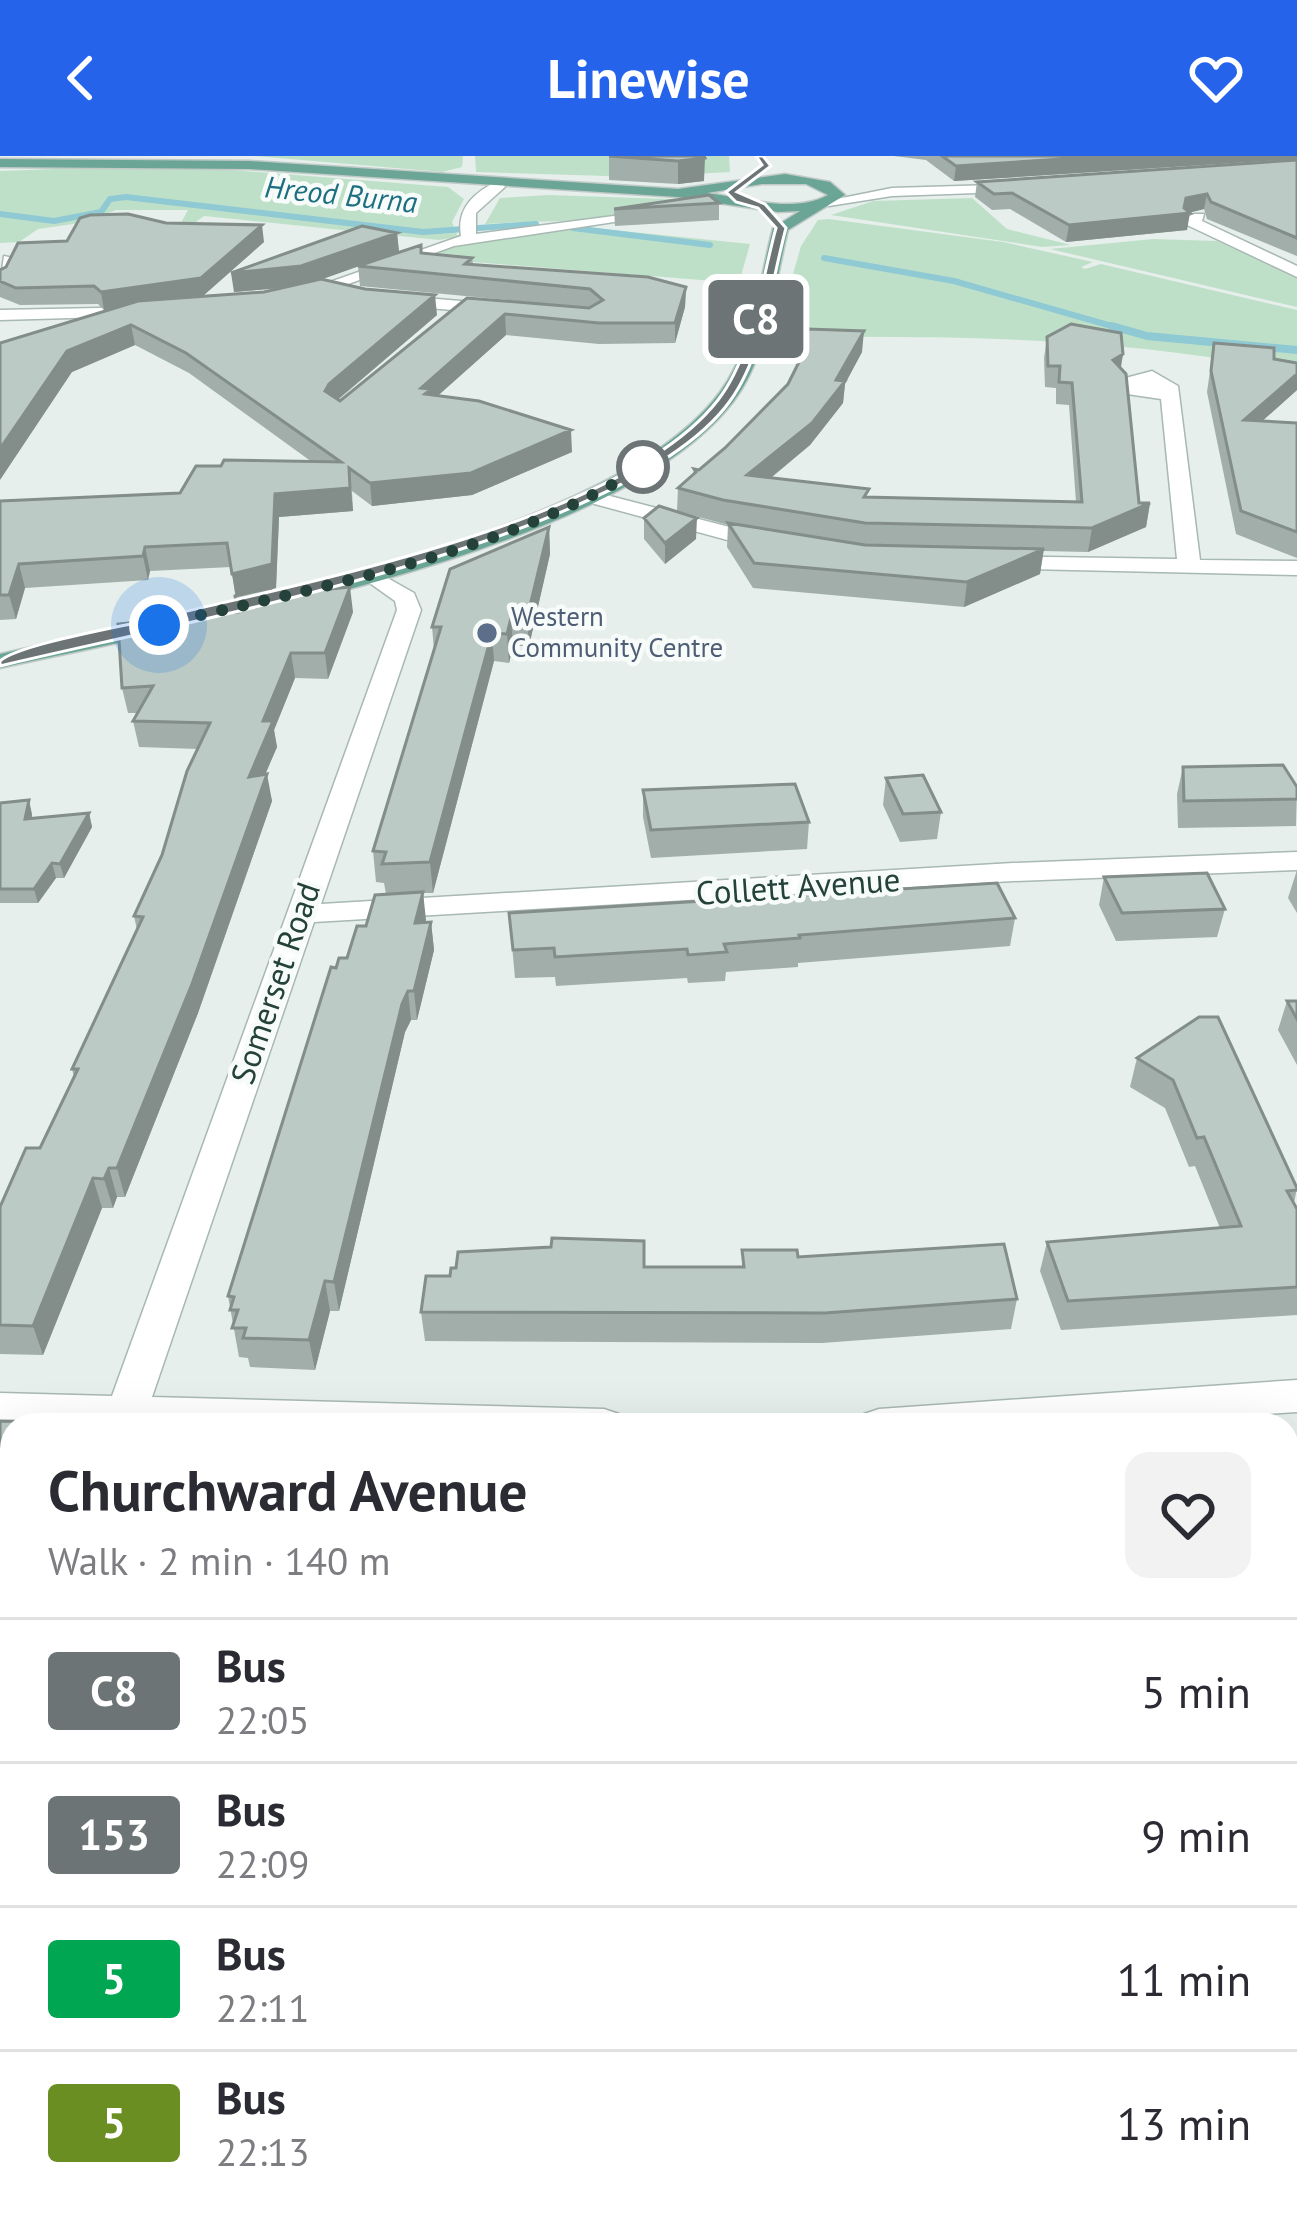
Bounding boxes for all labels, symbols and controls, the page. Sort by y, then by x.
text: Linewise [547,43,750,113]
icon: back [48,45,114,111]
icon: heart [1183,45,1249,111]
water label: Hreod Burna [263,166,420,221]
line badge: C8 [702,280,810,358]
text: C8 [732,291,780,346]
unlabelled marker [618,442,668,492]
your location [129,595,189,655]
place label: Western Community Centre [511,599,723,664]
marker: Western Community Centre [474,620,500,646]
street label: Collett Avenue [694,857,902,914]
street label: Somerset Road [220,876,329,1089]
button: heart [1125,1452,1251,1578]
text: Churchward Avenue [48,1453,527,1527]
text: Walk · 2 min · 140 m [48,1535,390,1586]
text: Bus [216,1636,286,1694]
text: 5 min [1141,1662,1251,1720]
text: C8 [90,1663,138,1718]
text: 22:05 [216,1694,310,1745]
text: Bus [216,1780,286,1838]
text: 9 min [1141,1806,1251,1864]
text: 153 [78,1807,150,1862]
text: 22:09 [216,1838,310,1889]
text: Bus [216,1924,286,1982]
text: 11 min [1117,1950,1251,2008]
text: 5 [102,1951,126,2006]
text: 22:11 [216,1982,310,2033]
text: Bus [216,2068,286,2126]
text: 13 min [1117,2094,1251,2152]
text: 5 [102,2095,126,2150]
text: 22:13 [216,2126,310,2177]

